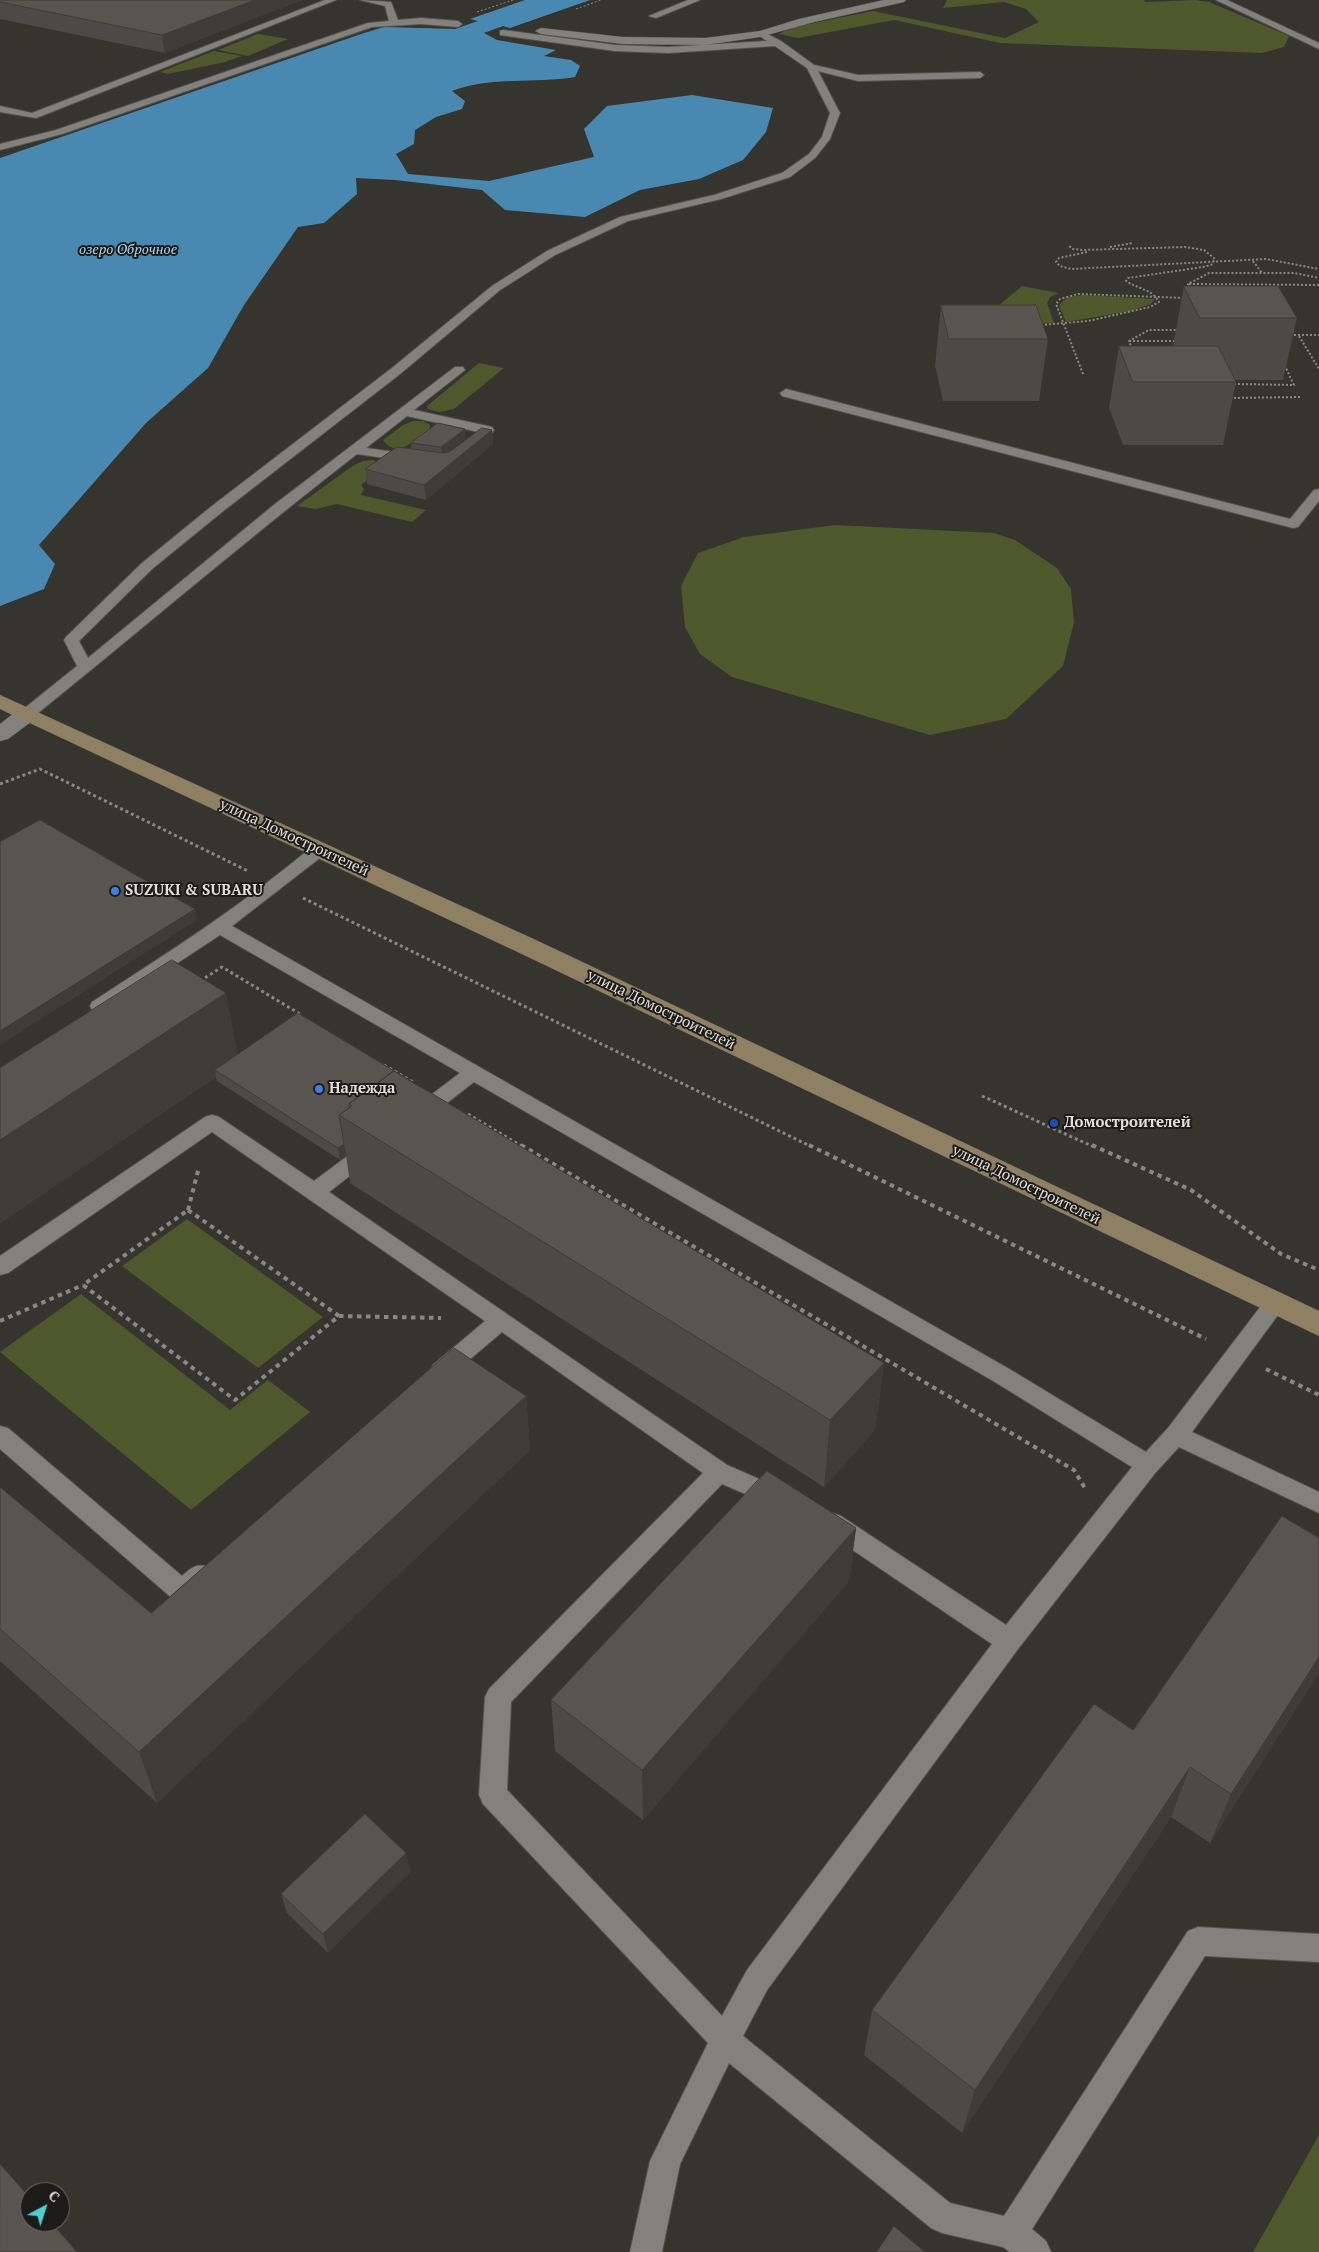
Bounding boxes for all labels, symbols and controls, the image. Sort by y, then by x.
water label: озеро Оброчное [79,242,177,258]
street label: улица Домостроителей [217,796,371,880]
place label: SUZUKI & SUBARU [125,882,263,900]
marker: SUZUKI & SUBARU [109,885,121,897]
street label: улица Домостроителей [584,966,738,1054]
place label: Надежда [329,1080,395,1098]
marker: Надежда [313,1083,325,1095]
place label: Домостроителей [1064,1114,1191,1132]
marker: Домостроителей [1048,1117,1060,1129]
street label: улица Домостроителей [949,1141,1103,1229]
north arrow [20,2182,70,2232]
text: С [45,2186,64,2206]

